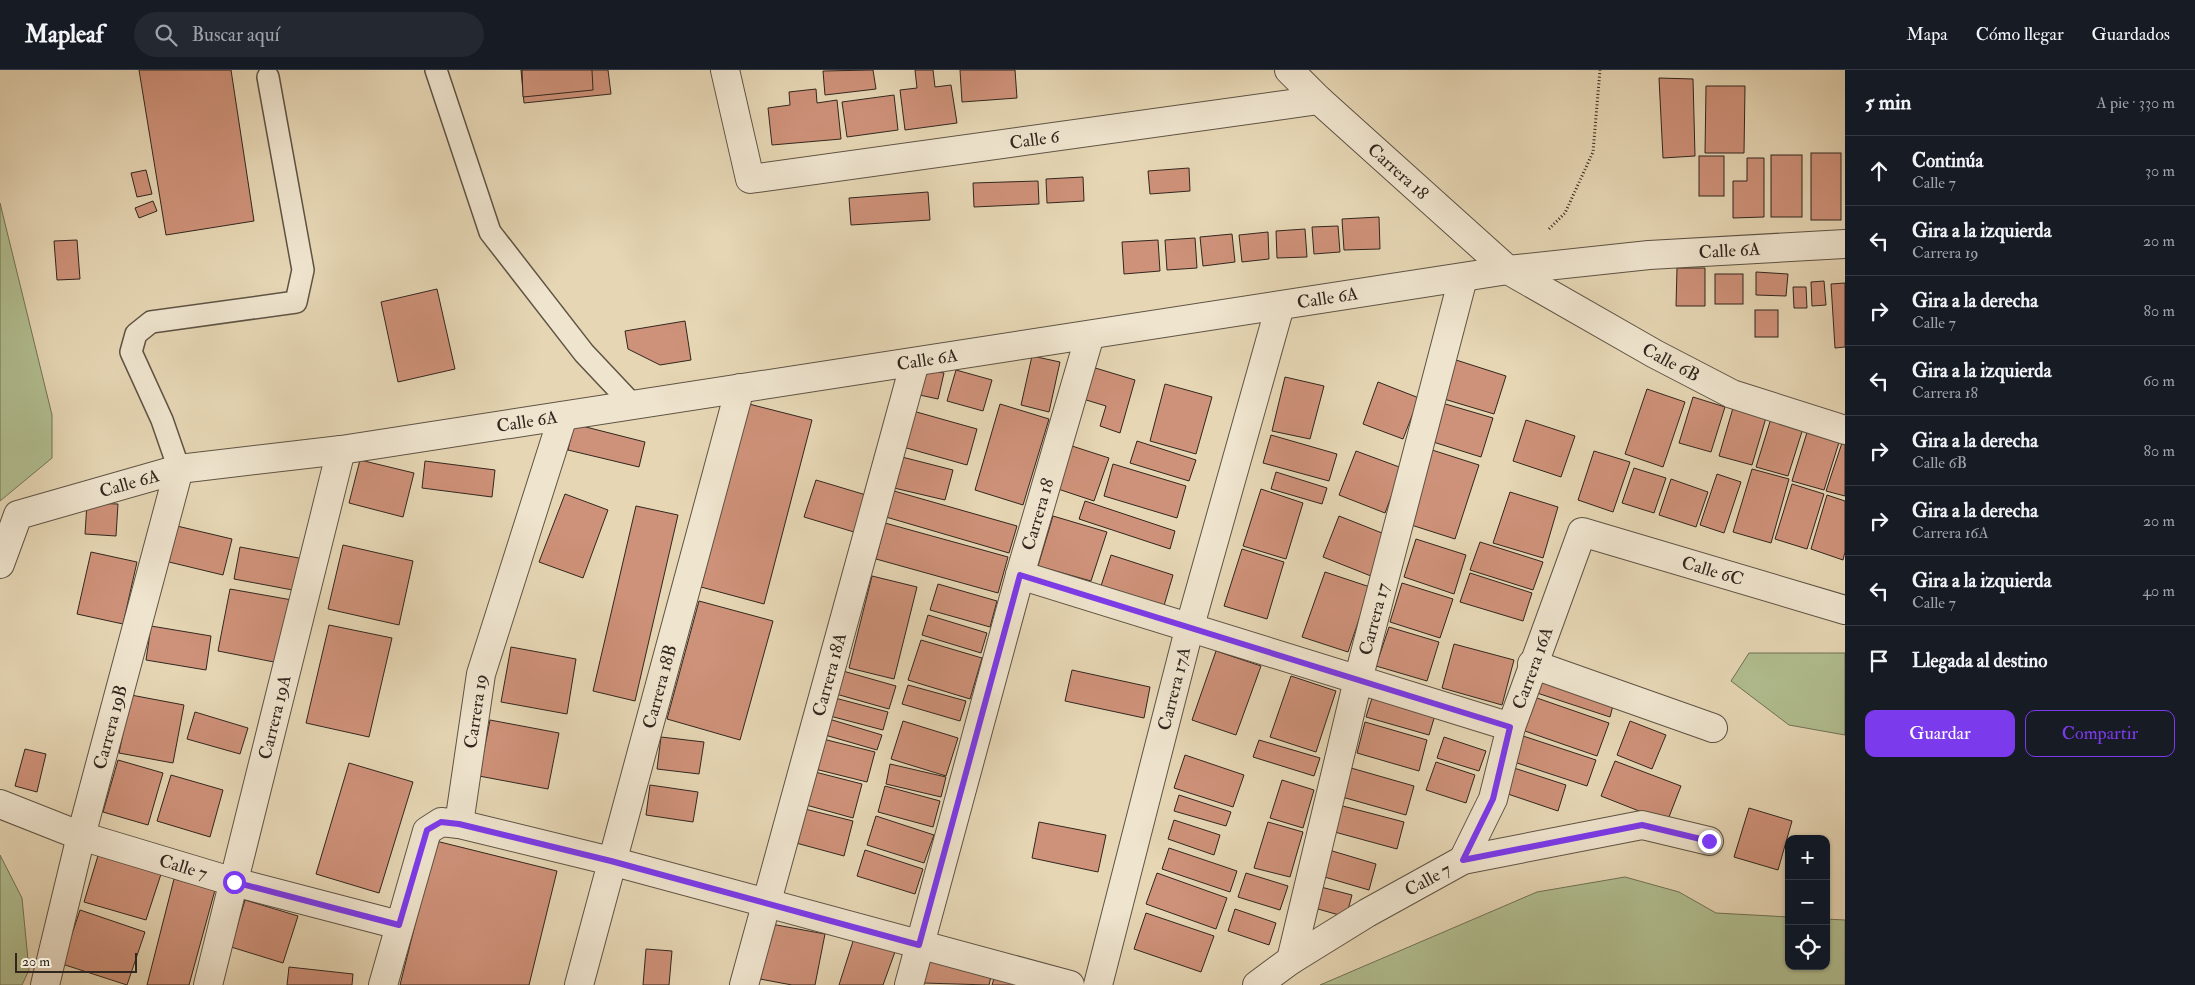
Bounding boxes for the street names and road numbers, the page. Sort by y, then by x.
street label: Calle 6 [1008,125,1062,154]
street label: Carrera 18 [1363,138,1434,205]
street label: Calle 6A [1698,237,1761,264]
street label: Calle 6A [1295,282,1360,314]
street label: Calle 6B [1638,338,1704,387]
street label: Calle 6A [895,343,960,376]
street label: Calle 6A [495,405,560,437]
street label: Calle 6A [97,464,163,503]
street label: Carrera 18 [1016,475,1059,553]
street label: Calle 6C [1679,551,1746,591]
street label: Carrera 17 [1353,580,1394,658]
street label: Carrera 16A [1507,623,1558,712]
street label: Carrera 18A [807,630,852,719]
street label: Carrera 18B [637,642,682,731]
street label: Carrera 17A [1152,644,1196,733]
street label: Carrera 19A [253,672,296,762]
street label: Carrera 19 [459,672,492,750]
street label: Carrera 19B [88,682,132,772]
street label: Calle 7 [156,849,210,885]
street label: Calle 7 [1401,857,1455,901]

